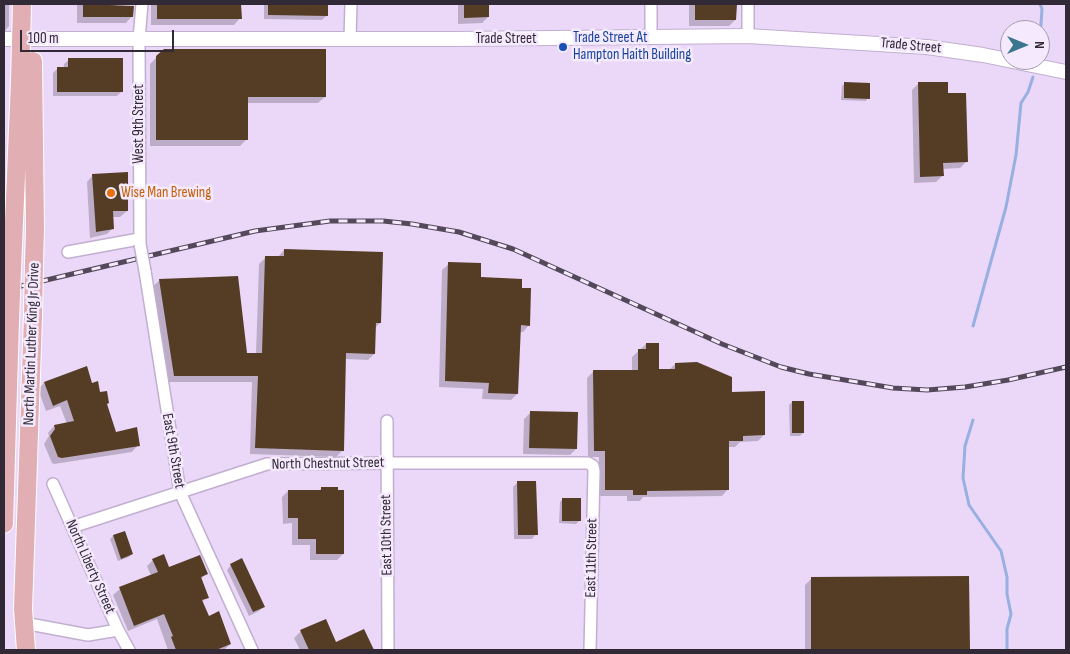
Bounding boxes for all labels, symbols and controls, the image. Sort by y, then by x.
scale bar [22,20,176,52]
north arrow [1000,20,1050,70]
text: 100 m [28,29,59,48]
place label: Trade Street At Hampton Haith Building [573,29,691,64]
street label: Trade Street [475,30,537,48]
street label: Trade Street [880,34,942,58]
marker: Trade Street At Hampton Haith Building [557,41,569,53]
text: N [1031,41,1048,49]
street label: West 9th Street [130,84,148,164]
place label: Wise Man Brewing [121,184,211,202]
marker: Wise Man Brewing [105,187,117,199]
street label: North Martin Luther King Jr Drive [20,262,44,426]
street label: East 9th Street [158,412,188,490]
street label: North Chestnut Street [271,454,385,474]
street label: East 10th Street [377,494,397,576]
street label: North Liberty Street [61,517,119,617]
street label: East 11th Street [582,518,602,598]

